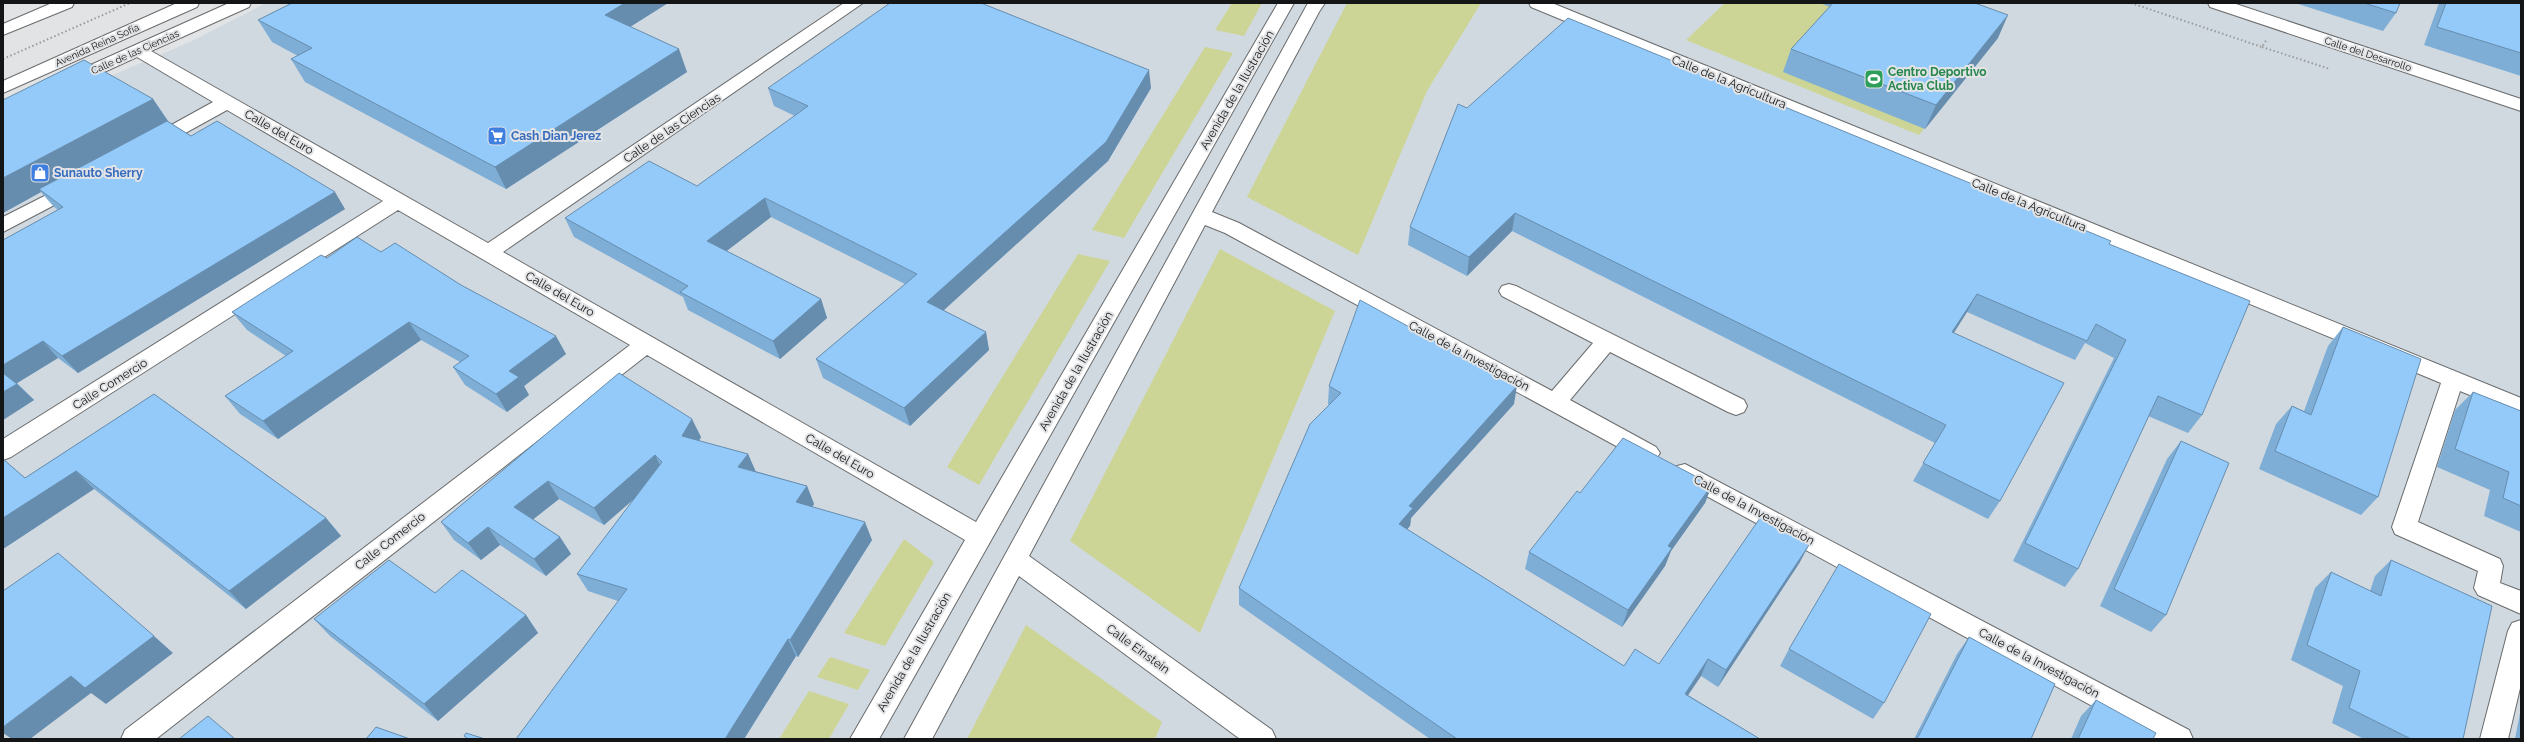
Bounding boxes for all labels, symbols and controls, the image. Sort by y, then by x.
street label: Avenida Reina Sofía [53,22,141,68]
street label: Calle de las Ciencias [89,28,181,76]
street label: Avenida de la Ilustración [1197,28,1277,152]
street label: Calle del Desarrollo [2323,35,2413,73]
street label: Calle de la Agricultura [1670,53,1788,111]
place label: Centro Deportivo Activa Club [1888,65,1987,93]
sports icon: Centro Deportivo Activa Club [1863,68,1885,90]
street label: Calle de las Ciencias [621,90,723,166]
street label: Calle del Euro [242,107,316,157]
supermarket icon: Cash Dian Jerez [486,125,508,147]
place label: Cash Dian Jerez [511,129,601,143]
shop icon: Sunauto Sherry [29,162,51,184]
place label: Sunauto Sherry [54,166,143,180]
street label: Calle de la Agricultura [1970,176,2088,234]
street label: Calle del Euro [523,269,597,319]
street label: Avenida de la Ilustración [1036,309,1116,433]
street label: Calle de la Investigación [1406,318,1532,394]
street label: Calle Comercio [70,355,150,413]
street label: Calle del Euro [803,431,877,481]
street label: Calle de la Investigación [1691,472,1817,548]
street label: Calle Comercio [352,509,428,573]
street label: Avenida de la Ilustración [874,590,954,714]
street label: Calle Einstein [1104,621,1172,677]
street label: Calle de la Investigación [1976,625,2102,701]

